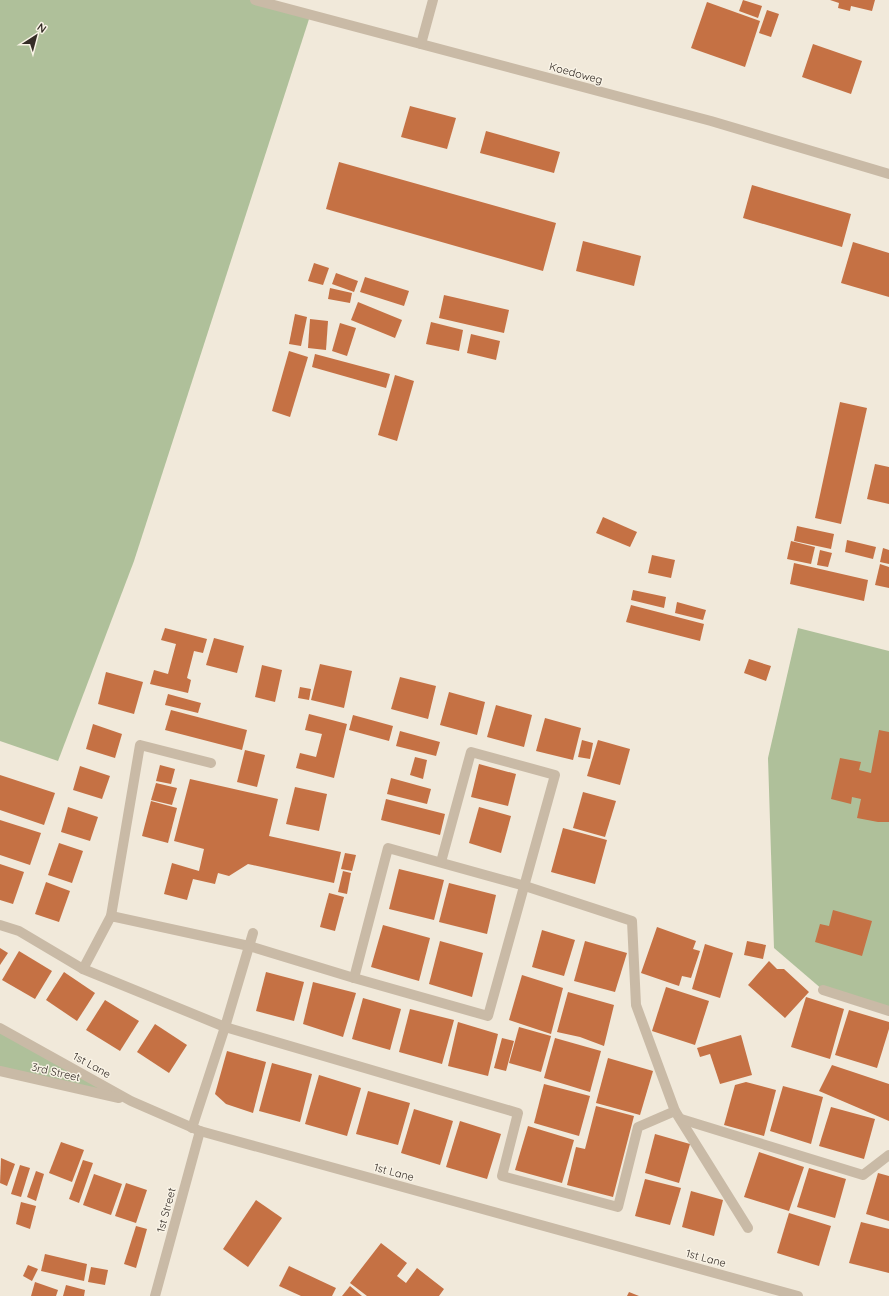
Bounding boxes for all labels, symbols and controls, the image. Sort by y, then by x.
north arrow [16,16,56,56]
text: N [34,20,49,36]
street label: Koedoweg [548,59,604,87]
street label: 1st Lane [71,1049,113,1081]
street label: 3rd Street [30,1060,82,1084]
street label: 1st Lane [372,1160,416,1184]
street label: 1st Street [153,1186,179,1234]
street label: 1st Lane [684,1246,728,1270]

